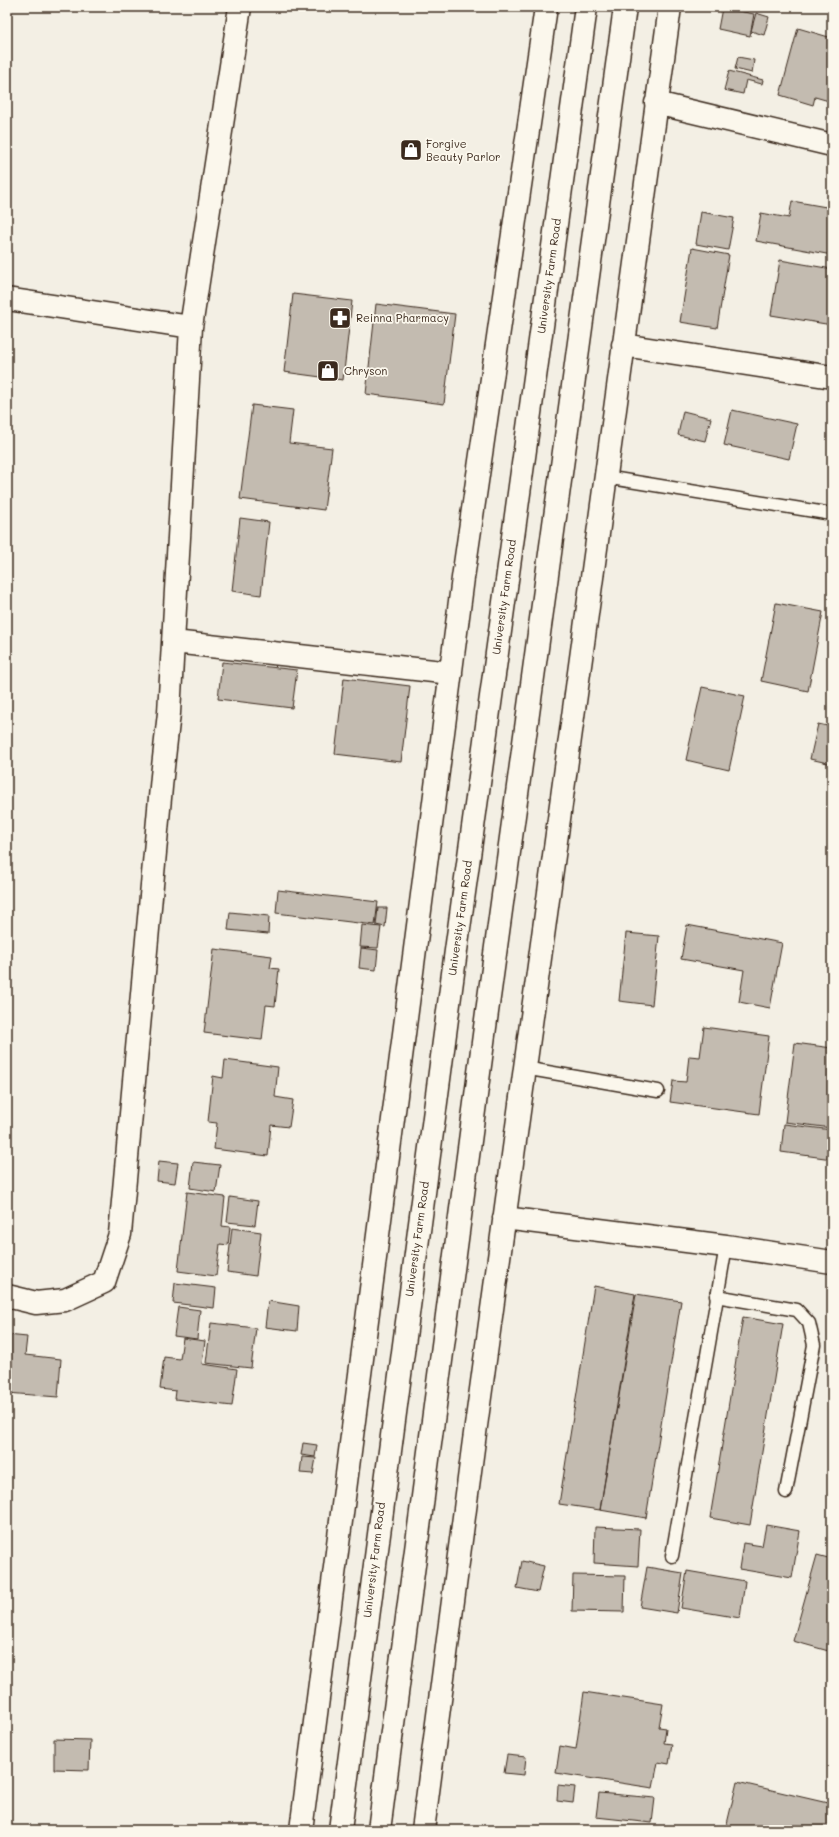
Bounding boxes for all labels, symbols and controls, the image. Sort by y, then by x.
place label: Forgive Beauty Parlor [426,136,501,164]
shop icon: Forgive Beauty Parlor [398,137,424,163]
street label: University Farm Road [533,217,564,334]
pharmacy icon: Reinna Pharmacy [327,305,353,331]
place label: Reinna Pharmacy [356,310,449,325]
shop icon: Chryson [315,358,341,384]
place label: Chryson [344,363,387,378]
street label: University Farm Road [488,538,519,655]
street label: University Farm Road [444,859,475,976]
street label: University Farm Road [401,1180,432,1297]
street label: University Farm Road [359,1501,388,1618]

